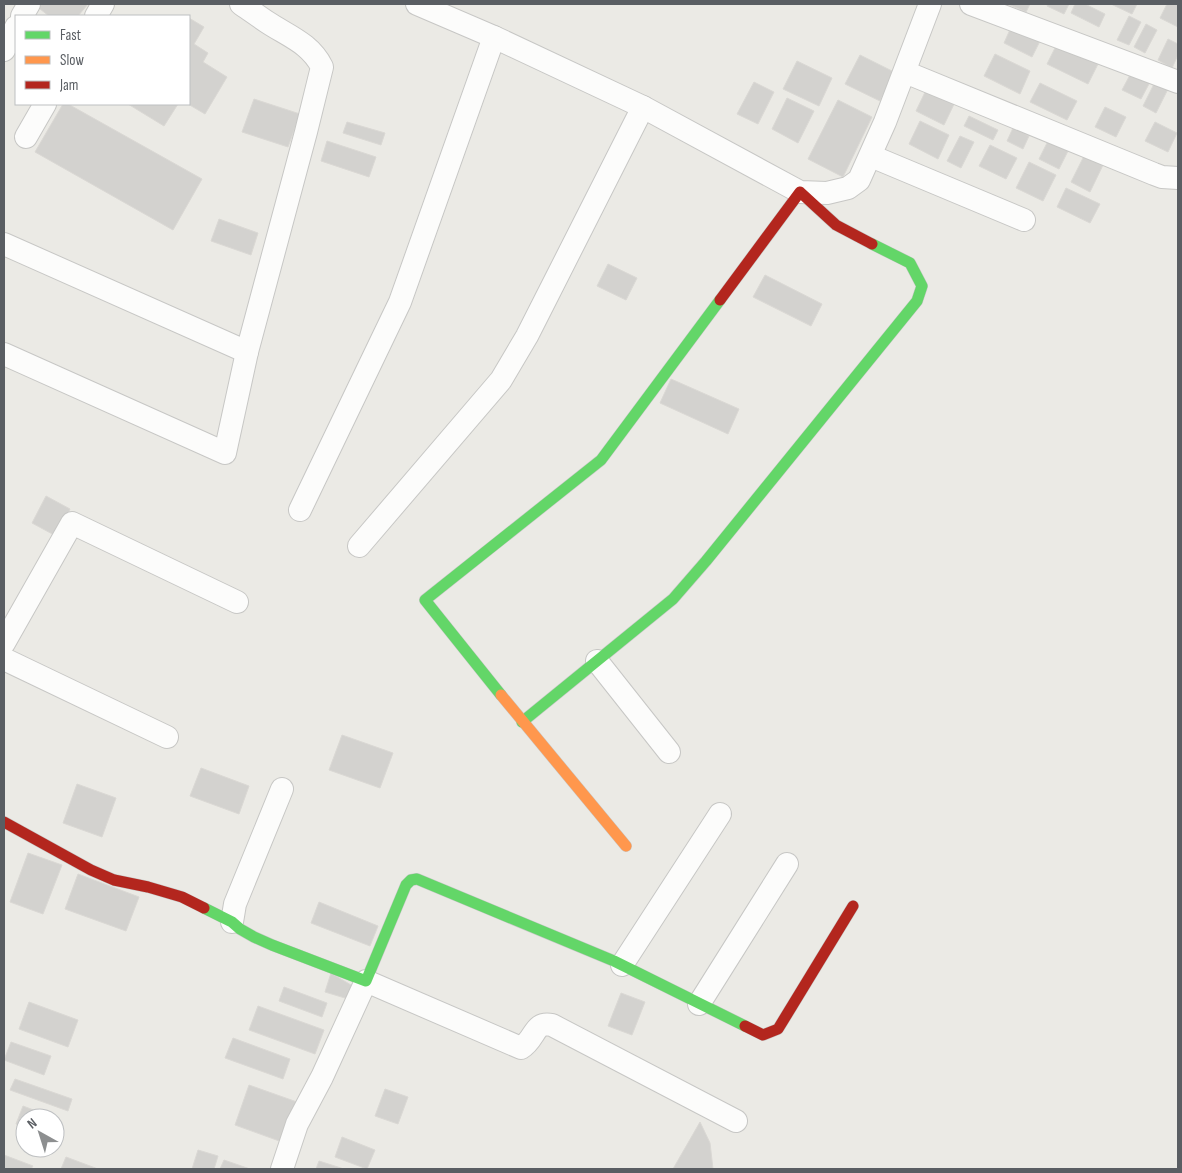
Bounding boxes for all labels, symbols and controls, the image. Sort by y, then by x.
legend [15,15,190,105]
text: Fast [60,26,82,45]
text: Slow [60,51,84,70]
text: Jam [59,76,78,95]
north arrow [15,1108,65,1158]
text: N [24,1114,40,1132]

